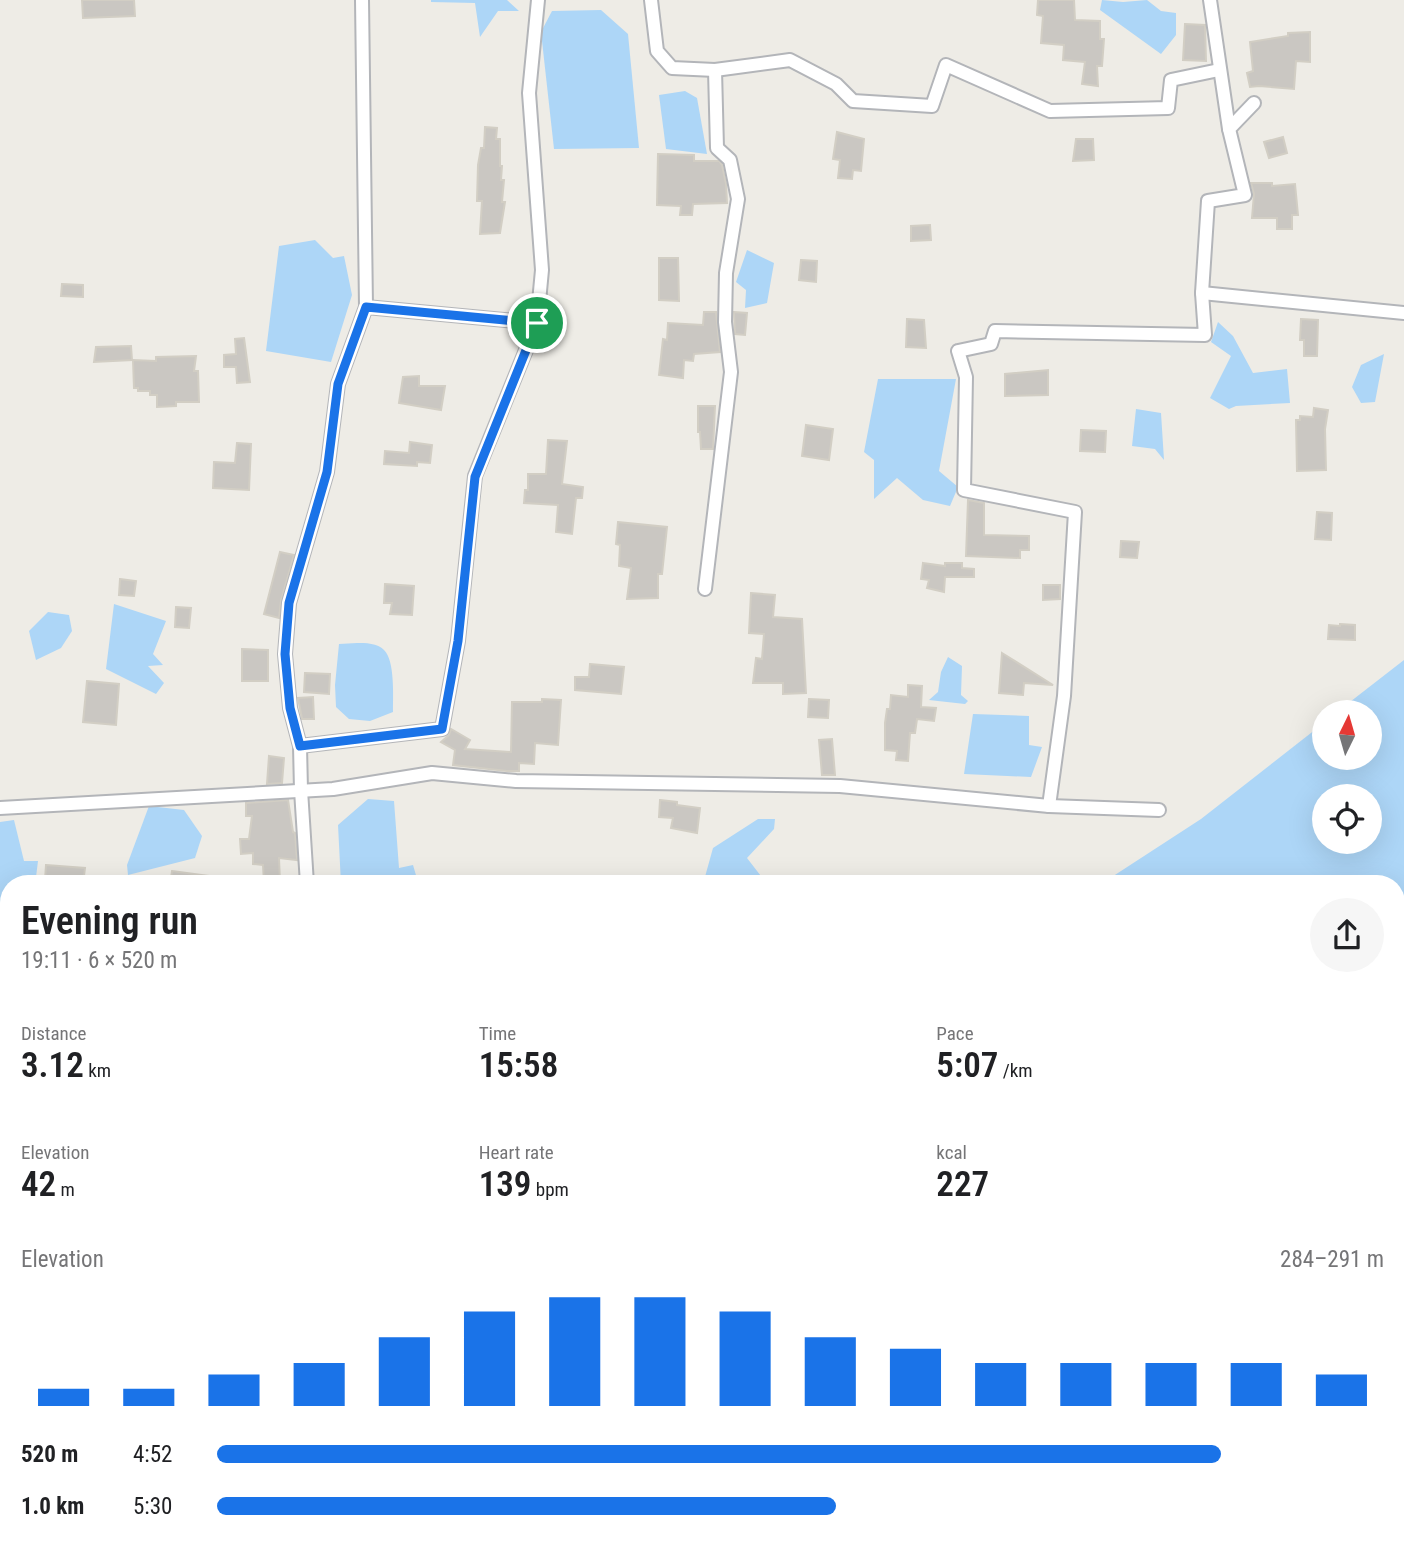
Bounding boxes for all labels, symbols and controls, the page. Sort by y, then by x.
pin [507,293,567,353]
icon: arrive [518,304,556,342]
north arrow [1312,700,1382,770]
map controls [1312,700,1382,854]
button: locate [1312,784,1382,854]
button: share [1310,898,1384,972]
text: Evening run [21,899,198,943]
text: 19:11 · 6 × 520 m [21,947,177,974]
text: Distance [21,1022,86,1045]
text: Time [479,1022,516,1045]
text: Pace [936,1022,974,1045]
text: 3.12 [21,1045,84,1086]
text: 15:58 [479,1045,558,1086]
text: 5:07 [936,1045,998,1086]
text: km [84,1059,111,1082]
text: /km [998,1059,1033,1082]
text: Elevation [21,1141,89,1164]
text: Heart rate [479,1141,554,1164]
text: kcal [936,1141,967,1164]
text: 42 [21,1164,56,1205]
text: 139 [479,1164,531,1205]
text: 227 [936,1164,989,1205]
text: m [56,1178,75,1201]
text: bpm [531,1178,569,1201]
text: Elevation [21,1246,104,1273]
text: 284–291 m [1280,1246,1384,1273]
text: 520 m [21,1441,78,1468]
text: 4:52 [133,1441,172,1468]
text: 1.0 km [21,1493,84,1520]
text: 5:30 [133,1493,172,1520]

